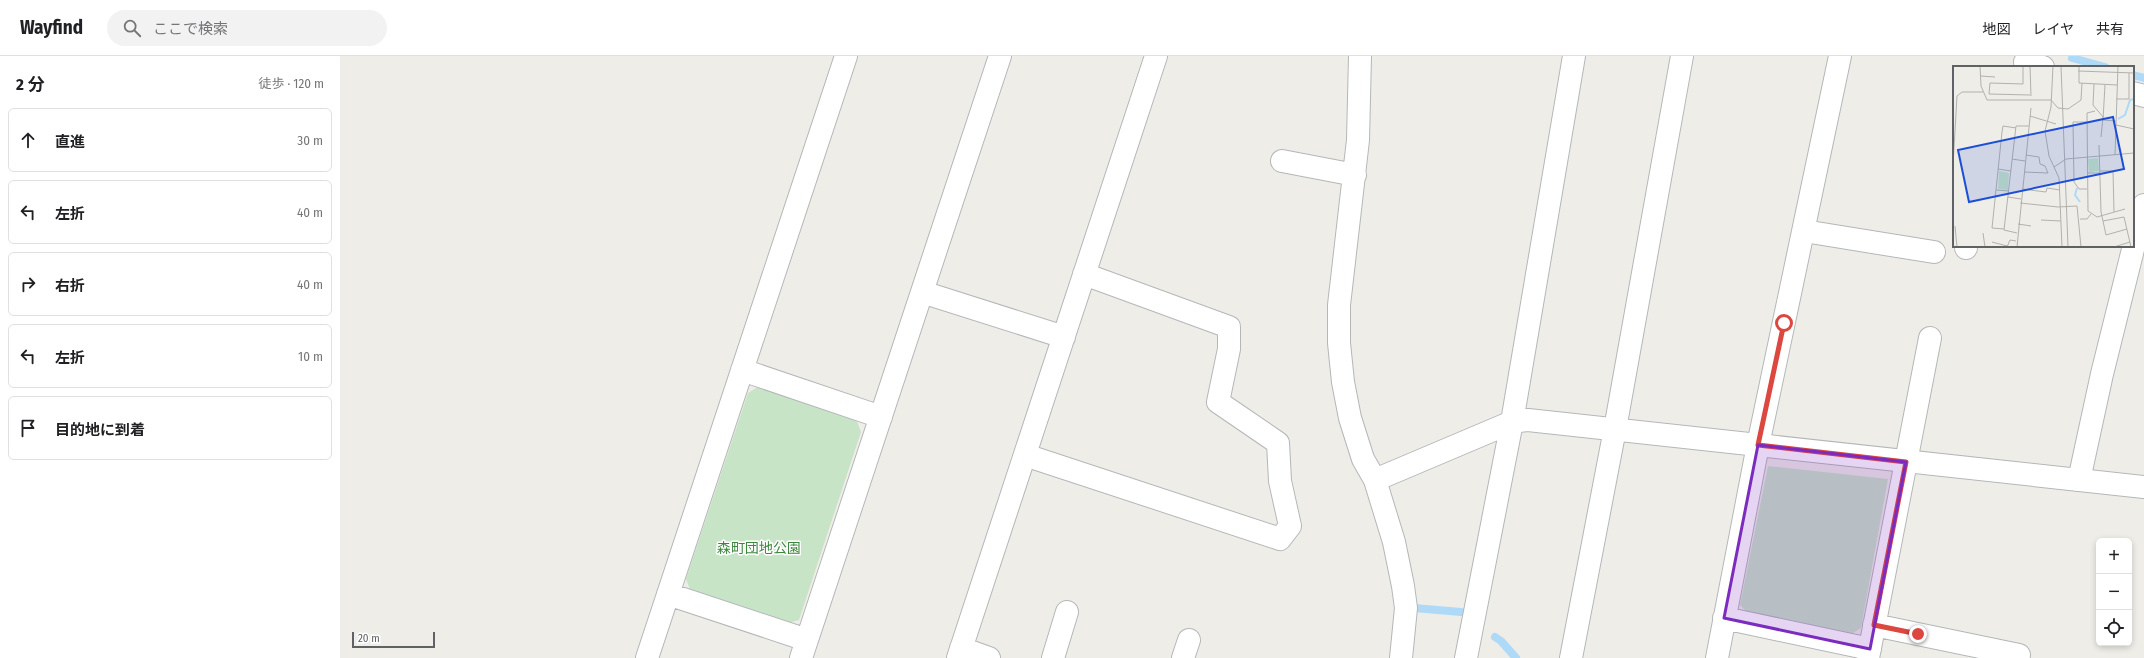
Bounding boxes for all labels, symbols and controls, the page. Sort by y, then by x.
search box [107,10,387,46]
text: Wayfind [20,16,83,39]
icon: search [121,17,143,39]
text: ここで検索 [153,20,228,38]
text: 地図 [1982,21,2010,38]
text: レイヤ [2032,21,2074,38]
text: 共有 [2096,21,2124,38]
inset map [1953,66,2134,247]
text: 2 分 [16,74,44,95]
text: 徒歩 · 120 m [259,76,324,91]
icon: ahead [17,129,39,151]
text: 直進 [55,133,85,151]
text: 30 m [297,133,323,148]
icon: left [17,201,39,223]
text: 左折 [55,205,85,223]
text: 40 m [297,205,323,220]
icon: right [17,273,39,295]
text: 右折 [55,277,85,295]
text: 40 m [297,277,323,292]
route start [1775,314,1793,332]
icon: left [17,345,39,367]
text: 左折 [55,349,85,367]
text: 10 m [298,349,323,364]
icon: arrive [17,417,39,439]
text: 目的地に到着 [55,421,145,439]
map controls [2096,538,2132,646]
button: + [2096,538,2132,574]
park label: 森町団地公園 [717,540,801,557]
button: − [2096,574,2132,610]
button: locate [2096,610,2132,646]
route end [1909,625,1927,643]
scale bar [352,630,435,649]
text: 20 m [358,632,380,645]

